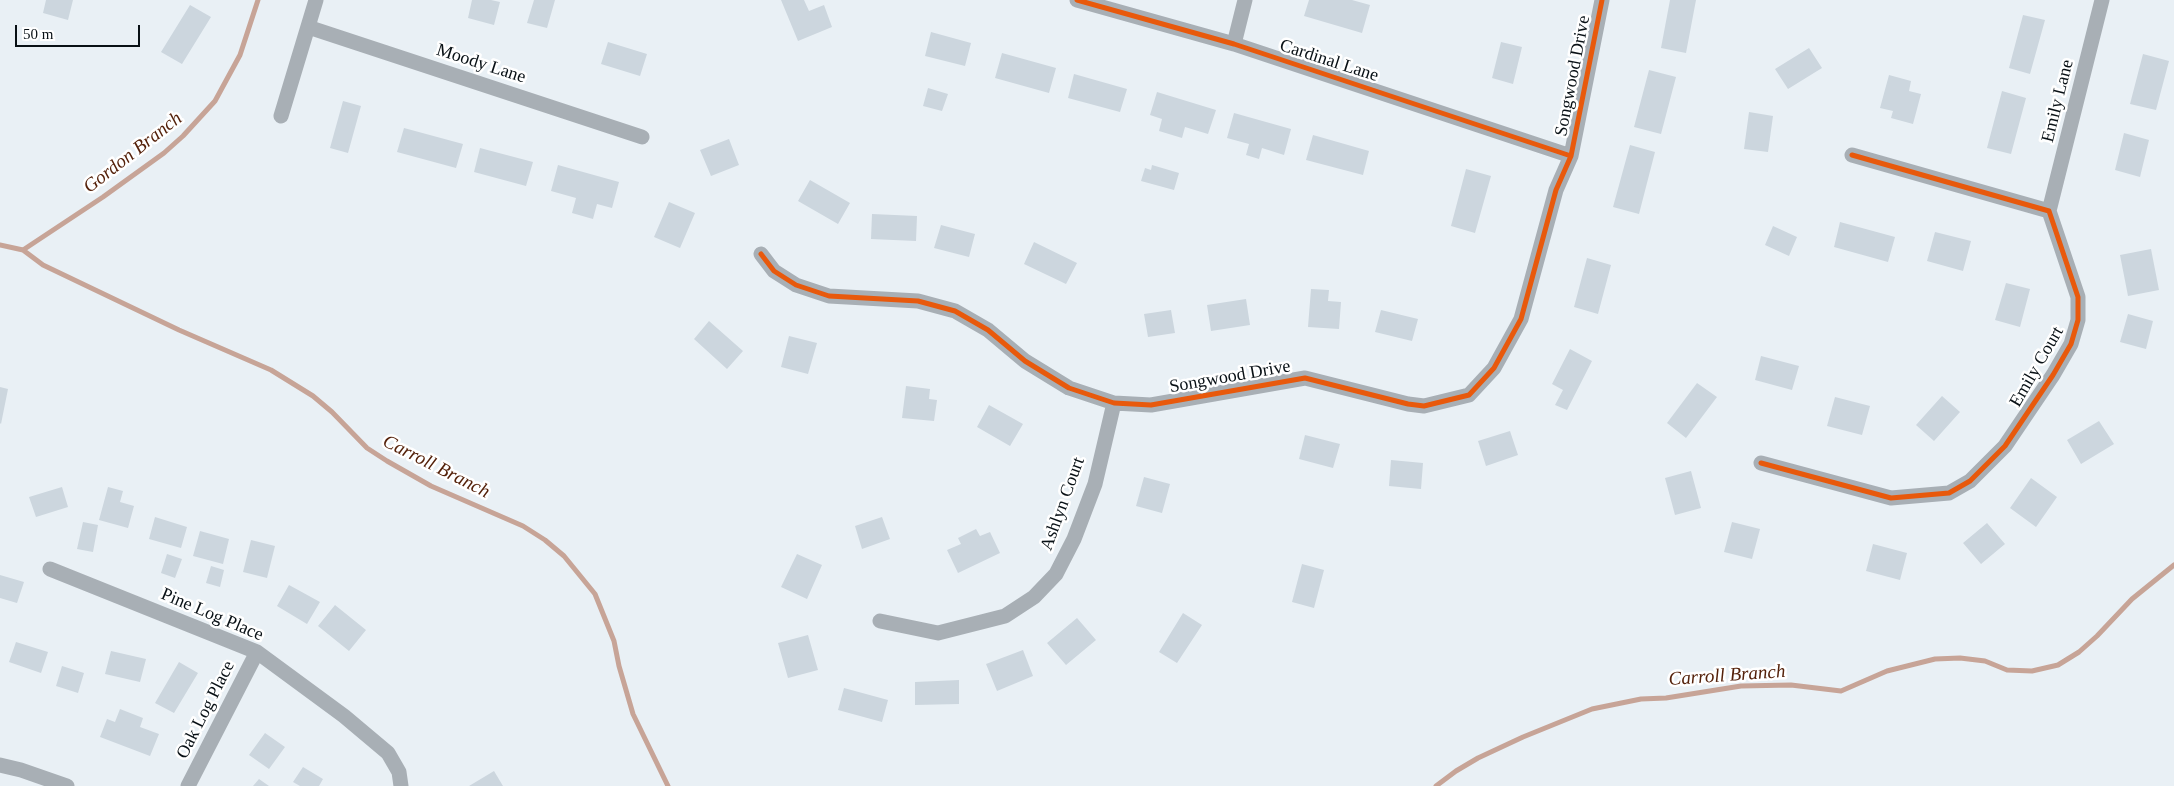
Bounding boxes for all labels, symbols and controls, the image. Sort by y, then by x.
street label: Songwood Drive [1551,14,1595,138]
scale bar [18,15,142,47]
text: 50 m [23,26,53,42]
street label: Cardinal Lane [1277,35,1381,87]
street label: Moody Lane [434,39,528,89]
street label: Emily Lane [2037,57,2079,145]
water label: Gordon Branch [79,107,187,199]
street label: Emily Court [2005,323,2069,411]
street label: Songwood Drive [1168,356,1292,398]
water label: Carroll Branch [379,430,493,504]
street label: Ashlyn Court [1036,454,1090,554]
street label: Pine Log Place [158,584,266,646]
street label: Oak Log Place [172,657,240,763]
water label: Carroll Branch [1668,661,1786,691]

